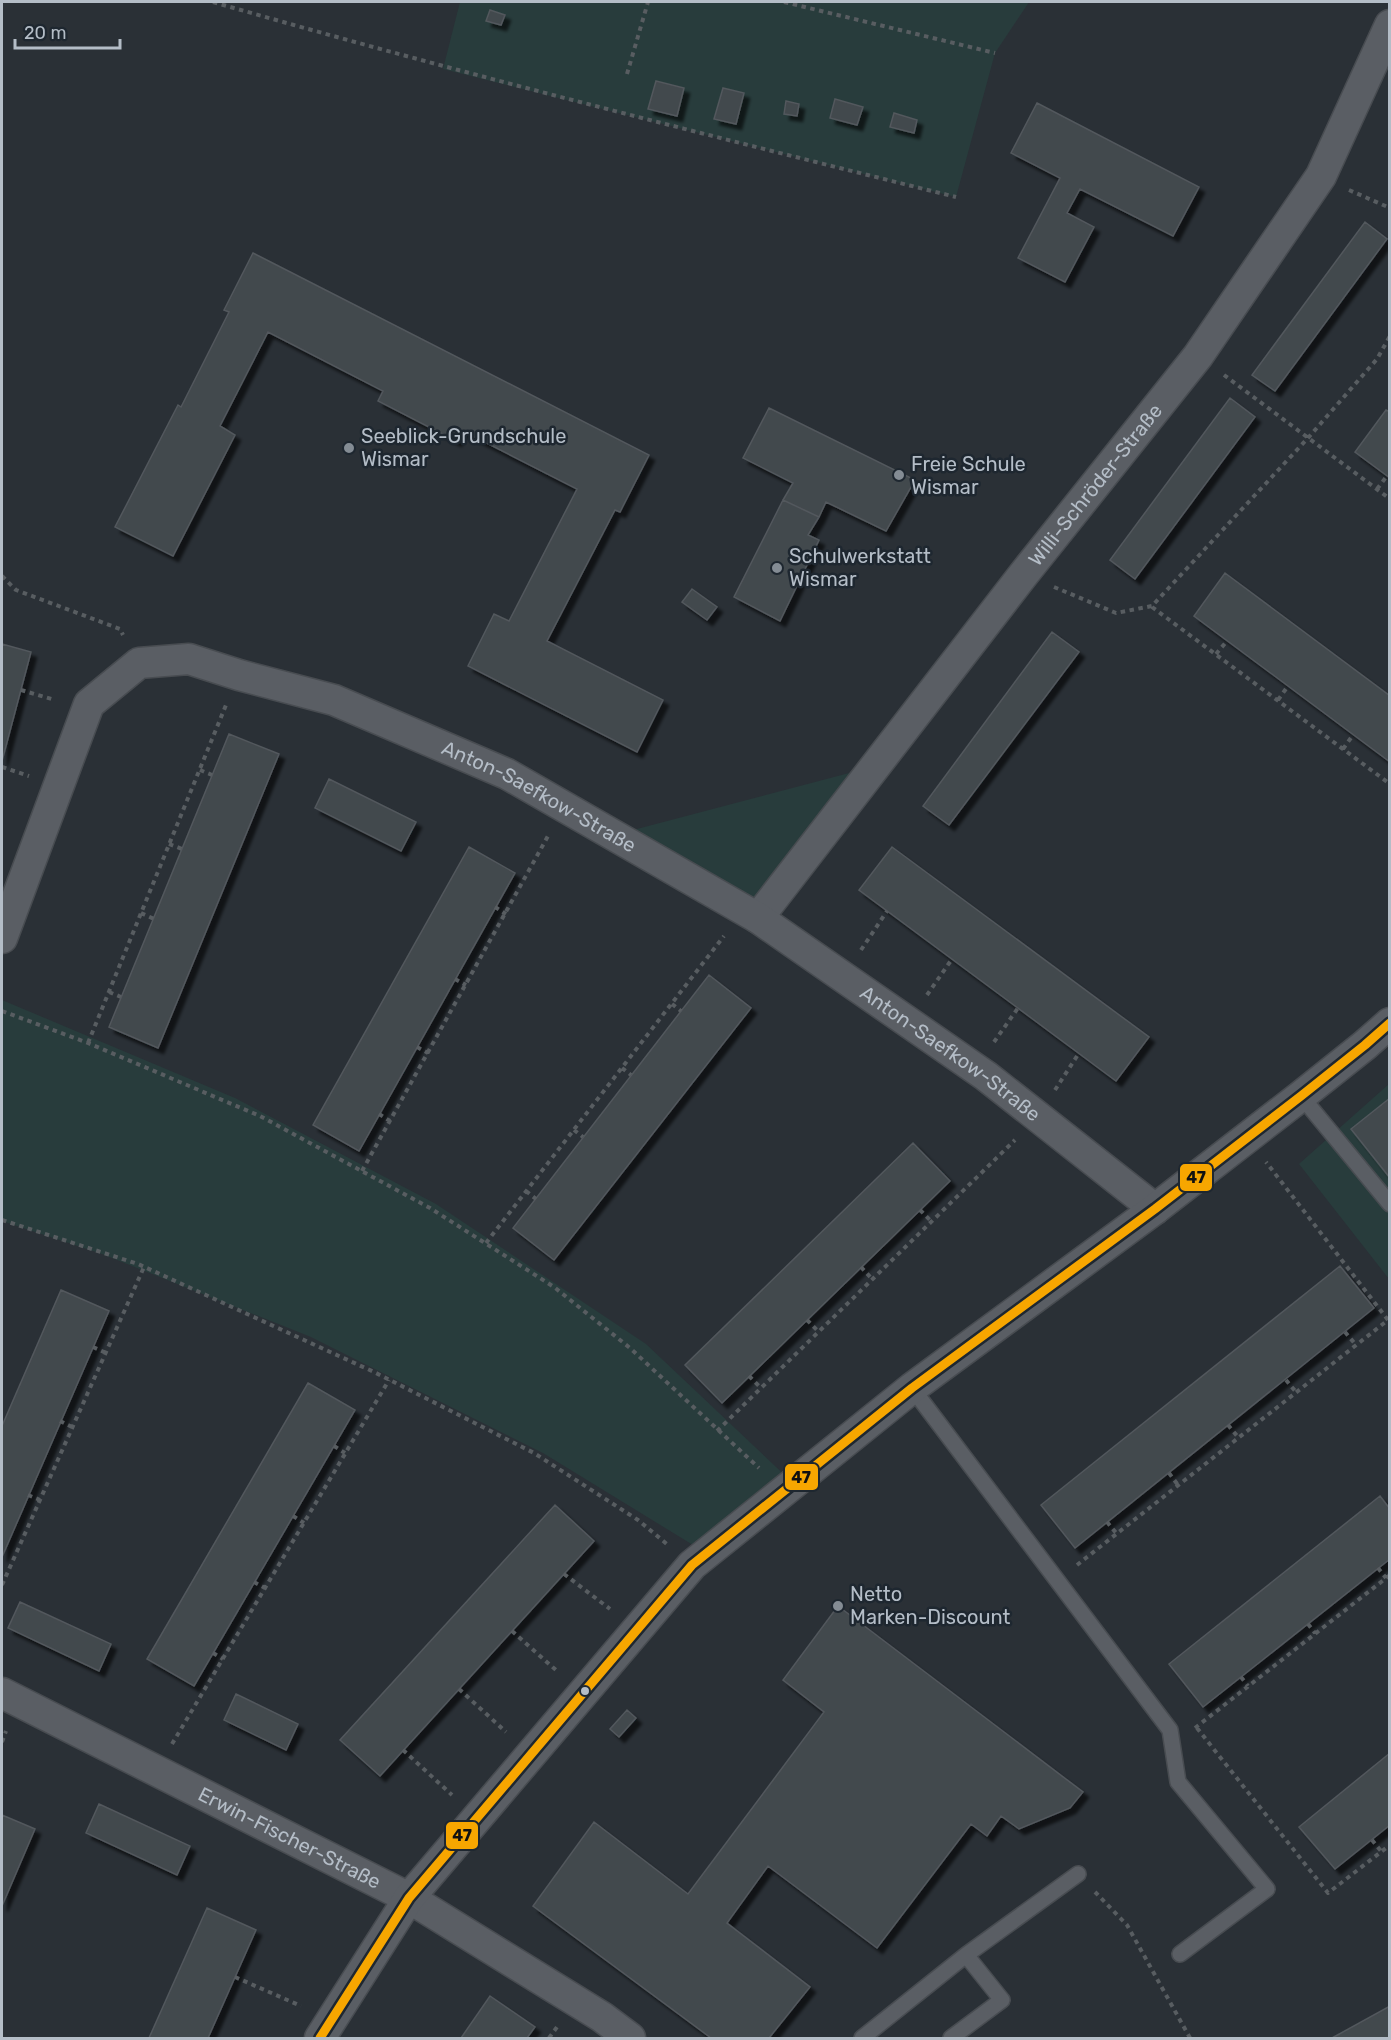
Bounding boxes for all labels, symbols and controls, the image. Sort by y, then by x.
scale bar [15,12,120,50]
text: 20 m [24,22,66,44]
street label: Willi-Schröder-Straße [1023,399,1167,570]
place label: Seeblick-Grundschule Wismar [361,424,566,471]
marker: Seeblick-Grundschule Wismar [342,441,356,455]
place label: Freie Schule Wismar [911,452,1026,499]
marker: Freie Schule Wismar [892,468,906,482]
place label: Schulwerkstatt Wismar [789,544,931,591]
marker: Schulwerkstatt Wismar [770,561,784,575]
street label: Anton-Saefkow-Straße [438,736,640,857]
street label: Anton-Saefkow-Straße [856,981,1045,1126]
line badge: 47 [1179,1163,1213,1192]
text: 47 [1186,1168,1206,1187]
line badge: 47 [784,1463,819,1491]
text: 47 [791,1468,811,1487]
place label: Netto Marken-Discount [850,1582,1011,1629]
marker: Netto Marken-Discount [831,1599,845,1613]
unlabelled marker [579,1685,591,1697]
street label: Erwin-Fischer-Straße [194,1782,385,1894]
line badge: 47 [445,1821,479,1850]
text: 47 [452,1826,472,1845]

